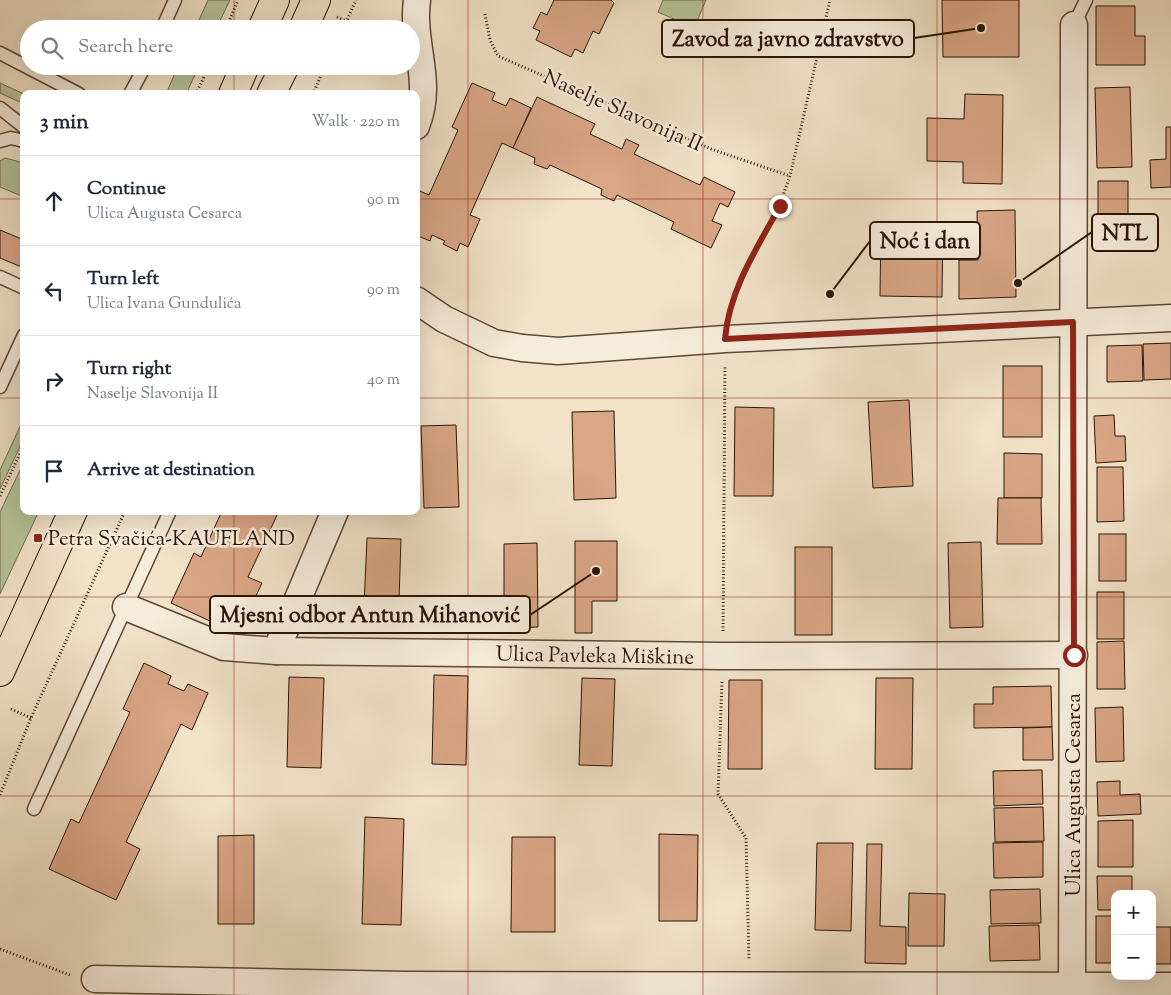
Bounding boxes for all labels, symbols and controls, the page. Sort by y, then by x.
search box [20,20,420,75]
callout: Zavod za javno zdravstvo [662,20,914,57]
text: Zavod za javno zdravstvo [672,25,904,57]
icon: search [38,34,66,62]
text: Search here [78,34,173,61]
street label: Naselje Slavonija II [538,63,707,161]
text: 3 min [40,108,89,138]
text: Walk · 220 m [312,111,400,134]
text: Continue [87,176,166,203]
icon: ahead [40,187,68,215]
text: 90 m [367,189,400,212]
route end [769,195,792,218]
text: Ulica Augusta Cesarca [87,203,242,226]
callout: NTL [1092,214,1158,251]
text: NTL [1102,219,1149,251]
callout: Noć i dan [870,222,980,259]
text: Noć i dan [880,227,970,259]
text: Turn left [87,266,159,293]
icon: left [40,277,68,305]
text: 90 m [367,279,400,302]
text: Ulica Ivana Gundulića [87,293,241,316]
text: Turn right [87,356,171,383]
icon: right [40,367,68,395]
text: 40 m [367,369,400,392]
text: Naselje Slavonija II [87,383,218,406]
icon: arrive [40,457,68,485]
text: Arrive at destination [87,457,255,484]
place label: Petra Svačića-KAUFLAND [48,525,295,555]
marker: Petra Svačića-KAUFLAND [32,532,44,544]
callout: Mjesni odbor Antun Mihanović [210,596,530,633]
text: Mjesni odbor Antun Mihanović [220,601,520,633]
street label: Ulica Pavleka Miškine [496,640,694,674]
route start [1063,644,1086,667]
street label: Ulica Augusta Cesarca [1060,693,1090,897]
map controls [1111,890,1156,980]
button: + [1111,890,1156,935]
button: − [1111,935,1156,980]

